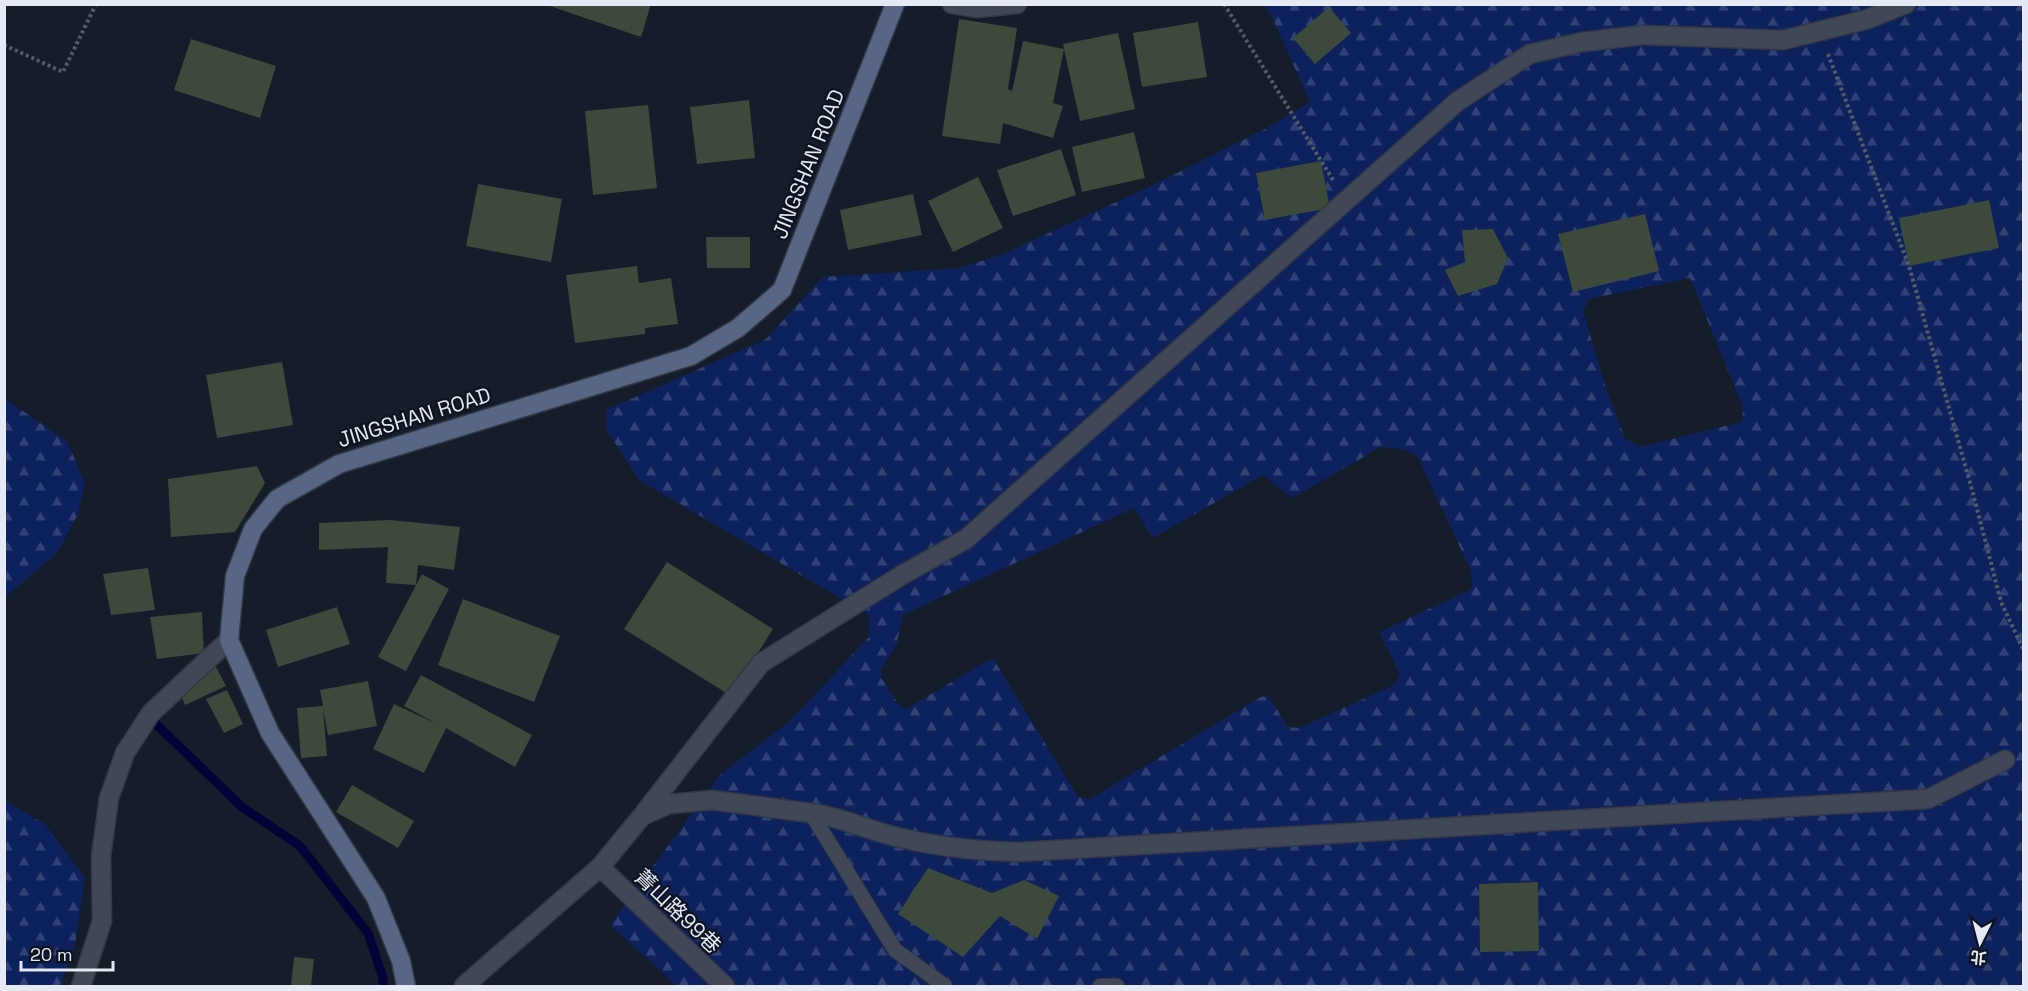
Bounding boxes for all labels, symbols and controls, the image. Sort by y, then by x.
street label: JINGSHAN ROAD [766,85,850,243]
street label: JINGSHAN ROAD [334,381,494,453]
street label: 菁山路99巷 [629,863,727,959]
north arrow [1950,913,2010,973]
scale bar [21,934,112,972]
text: 20 m [30,943,73,966]
text: 北 [1969,946,1988,969]

